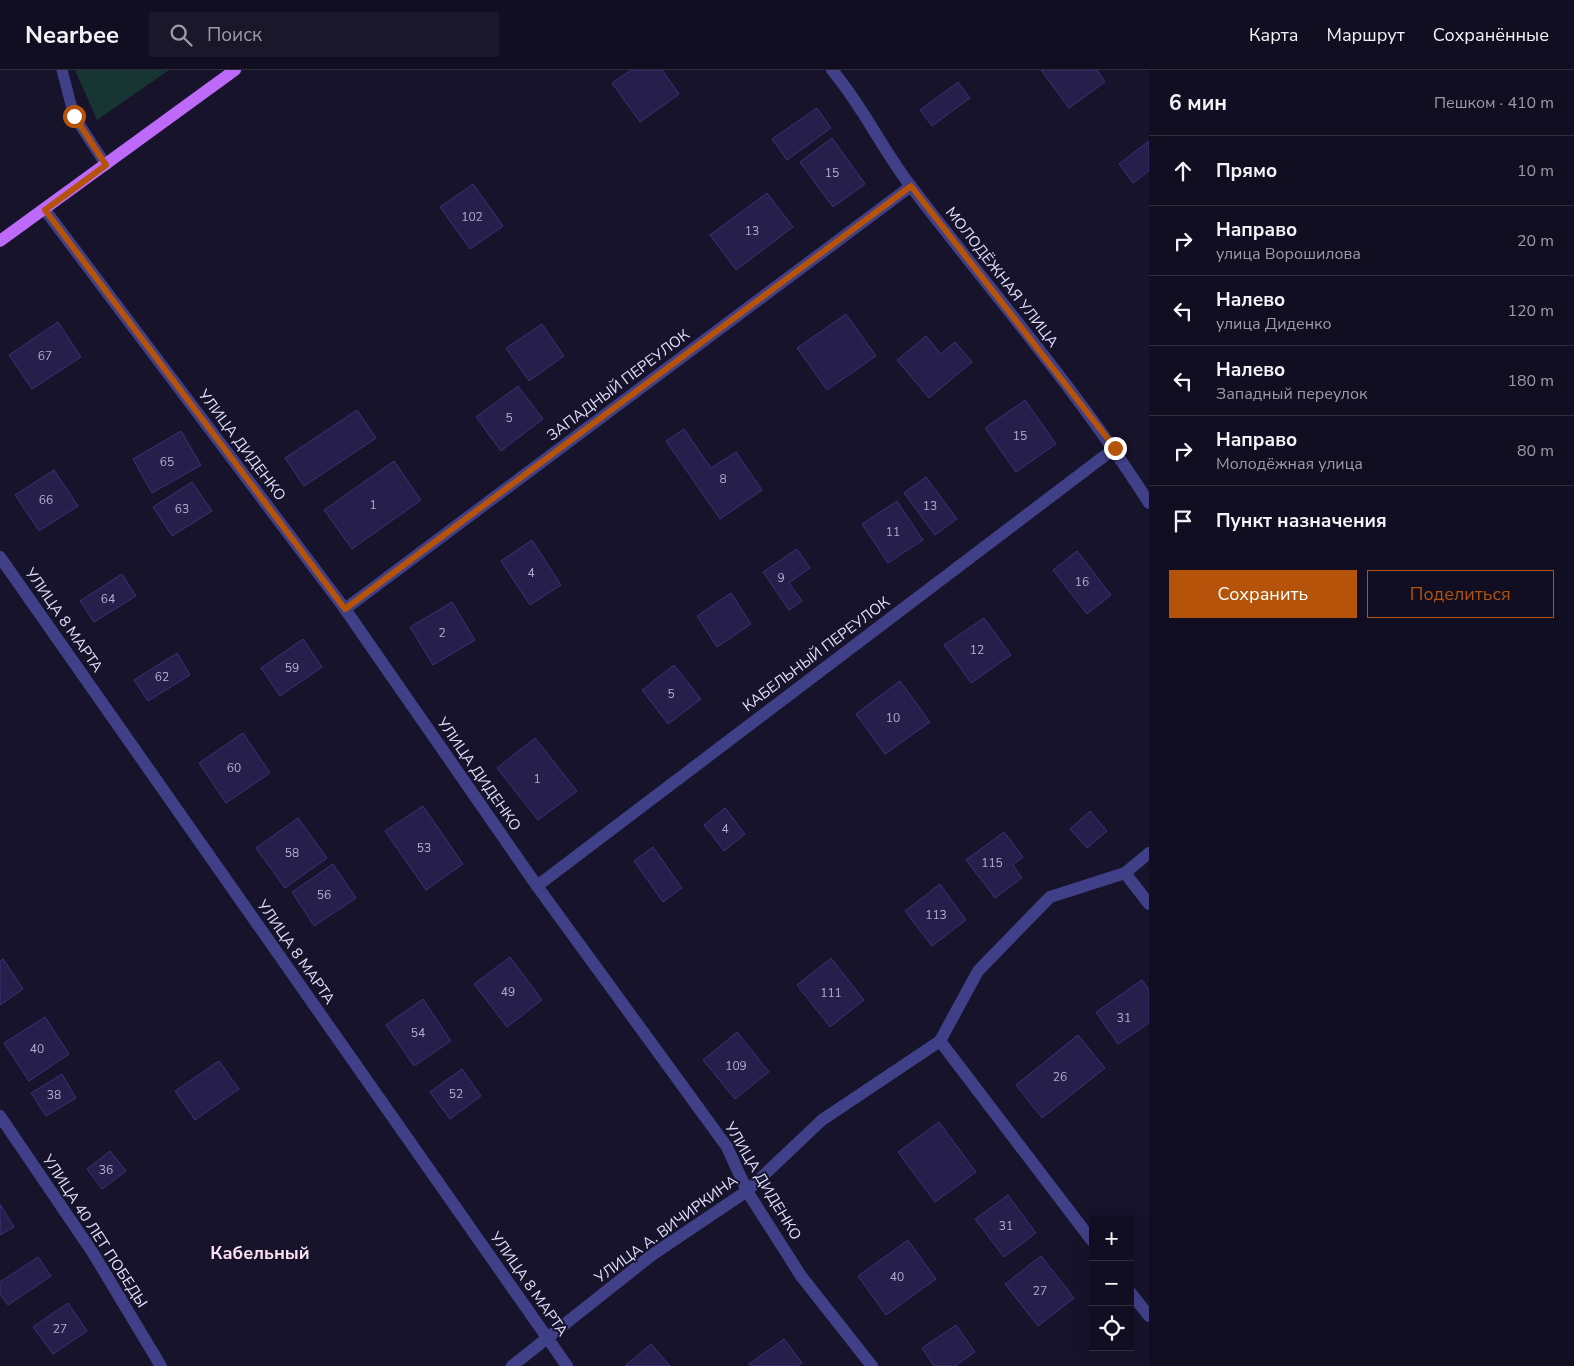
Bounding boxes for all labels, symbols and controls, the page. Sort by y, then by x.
search box [149,12,499,57]
text: Nearbee [25,19,119,51]
icon: search [167,21,195,49]
text: Поиск [207,22,262,48]
text: Карта [1249,23,1299,47]
text: Маршрут [1327,23,1405,47]
text: Сохранённые [1433,23,1549,47]
text: 6 мин [1169,89,1227,117]
text: Пешком · 410 m [1434,92,1554,114]
route start [63,105,86,128]
icon: ahead [1169,157,1197,185]
text: Прямо [1216,158,1277,184]
text: 10 m [1517,160,1554,182]
house number: 15 [825,165,839,181]
street label: МОЛОДЁЖНАЯ УЛИЦА [941,203,1063,351]
house number: 102 [461,209,483,225]
text: Направо [1216,217,1297,243]
house number: 13 [745,223,759,239]
icon: right [1169,227,1197,255]
text: 20 m [1517,230,1554,252]
text: улица Ворошилова [1216,243,1361,265]
text: Налево [1216,287,1285,313]
icon: left [1169,297,1197,325]
text: 120 m [1507,300,1554,322]
text: улица Диденко [1216,313,1332,335]
street label: ЗАПАДНЫЙ ПЕРЕУЛОК [543,325,694,445]
house number: 67 [38,348,52,364]
text: Налево [1216,357,1285,383]
icon: left [1169,367,1197,395]
text: 180 m [1507,370,1554,392]
text: Западный переулок [1216,383,1367,405]
street label: УЛИЦА ДИДЕНКО [193,385,290,505]
house number: 5 [505,410,513,426]
text: Направо [1216,427,1297,453]
house number: 15 [1013,428,1027,444]
route end [1104,437,1127,460]
icon: right [1169,437,1197,465]
text: 80 m [1517,440,1554,462]
text: Молодёжная улица [1216,453,1363,475]
house number: 65 [160,454,174,470]
house number: 8 [719,471,727,487]
house number: 66 [39,492,53,508]
house number: 1 [369,497,377,513]
house number: 13 [923,498,937,514]
house number: 63 [175,501,189,517]
icon: arrive [1169,507,1197,535]
text: Пункт назначения [1216,508,1387,534]
house number: 11 [886,524,900,540]
street label: УЛИЦА 8 МАРТА [20,563,108,676]
house number: 4 [527,565,535,581]
house number: 9 [777,570,785,586]
button: Сохранить [1169,570,1357,618]
button: Поделиться [1367,570,1554,618]
house number: 16 [1075,574,1089,590]
house number: 64 [101,591,115,607]
street label: КАБЕЛЬНЫЙ ПЕРЕУЛОК [738,592,894,716]
house number: 2 [438,625,446,641]
house number: 12 [970,642,984,658]
house number: 59 [285,660,299,676]
house number: 62 [155,669,169,685]
house number: 5 [667,686,675,702]
house number: 10 [886,710,900,726]
street label: УЛИЦА ДИДЕНКО [432,712,526,835]
house number: 60 [227,760,241,776]
house number: 1 [533,771,541,787]
house number: 4 [721,821,729,837]
house number: 53 [417,840,431,856]
house number: 58 [285,845,299,861]
house number: 115 [981,855,1003,871]
house number: 56 [317,887,331,903]
street label: УЛИЦА 8 МАРТА [252,895,340,1008]
house number: 113 [925,907,947,923]
house number: 49 [501,984,515,1000]
house number: 111 [820,985,842,1001]
house number: 31 [1117,1010,1131,1026]
house number: 54 [411,1025,425,1041]
house number: 40 [30,1041,44,1057]
house number: 109 [725,1058,747,1074]
house number: 26 [1053,1069,1067,1085]
house number: 52 [449,1086,463,1102]
house number: 38 [47,1087,61,1103]
street label: УЛИЦА ДИДЕНКО [719,1117,806,1244]
street label: УЛИЦА 40 ЛЕТ ПОБЕДЫ [37,1150,152,1311]
house number: 36 [99,1162,113,1178]
street label: УЛИЦА А. ВИЧИРКИНА [590,1170,742,1288]
map controls [1089,1216,1134,1351]
button: + [1089,1216,1134,1261]
house number: 31 [999,1218,1013,1234]
street label: УЛИЦА 8 МАРТА [485,1227,573,1340]
district label: Кабельный [210,1241,310,1265]
button: − [1089,1261,1134,1306]
house number: 40 [890,1269,904,1285]
house number: 27 [1033,1283,1047,1299]
button: locate [1089,1306,1134,1351]
house number: 27 [53,1321,67,1337]

